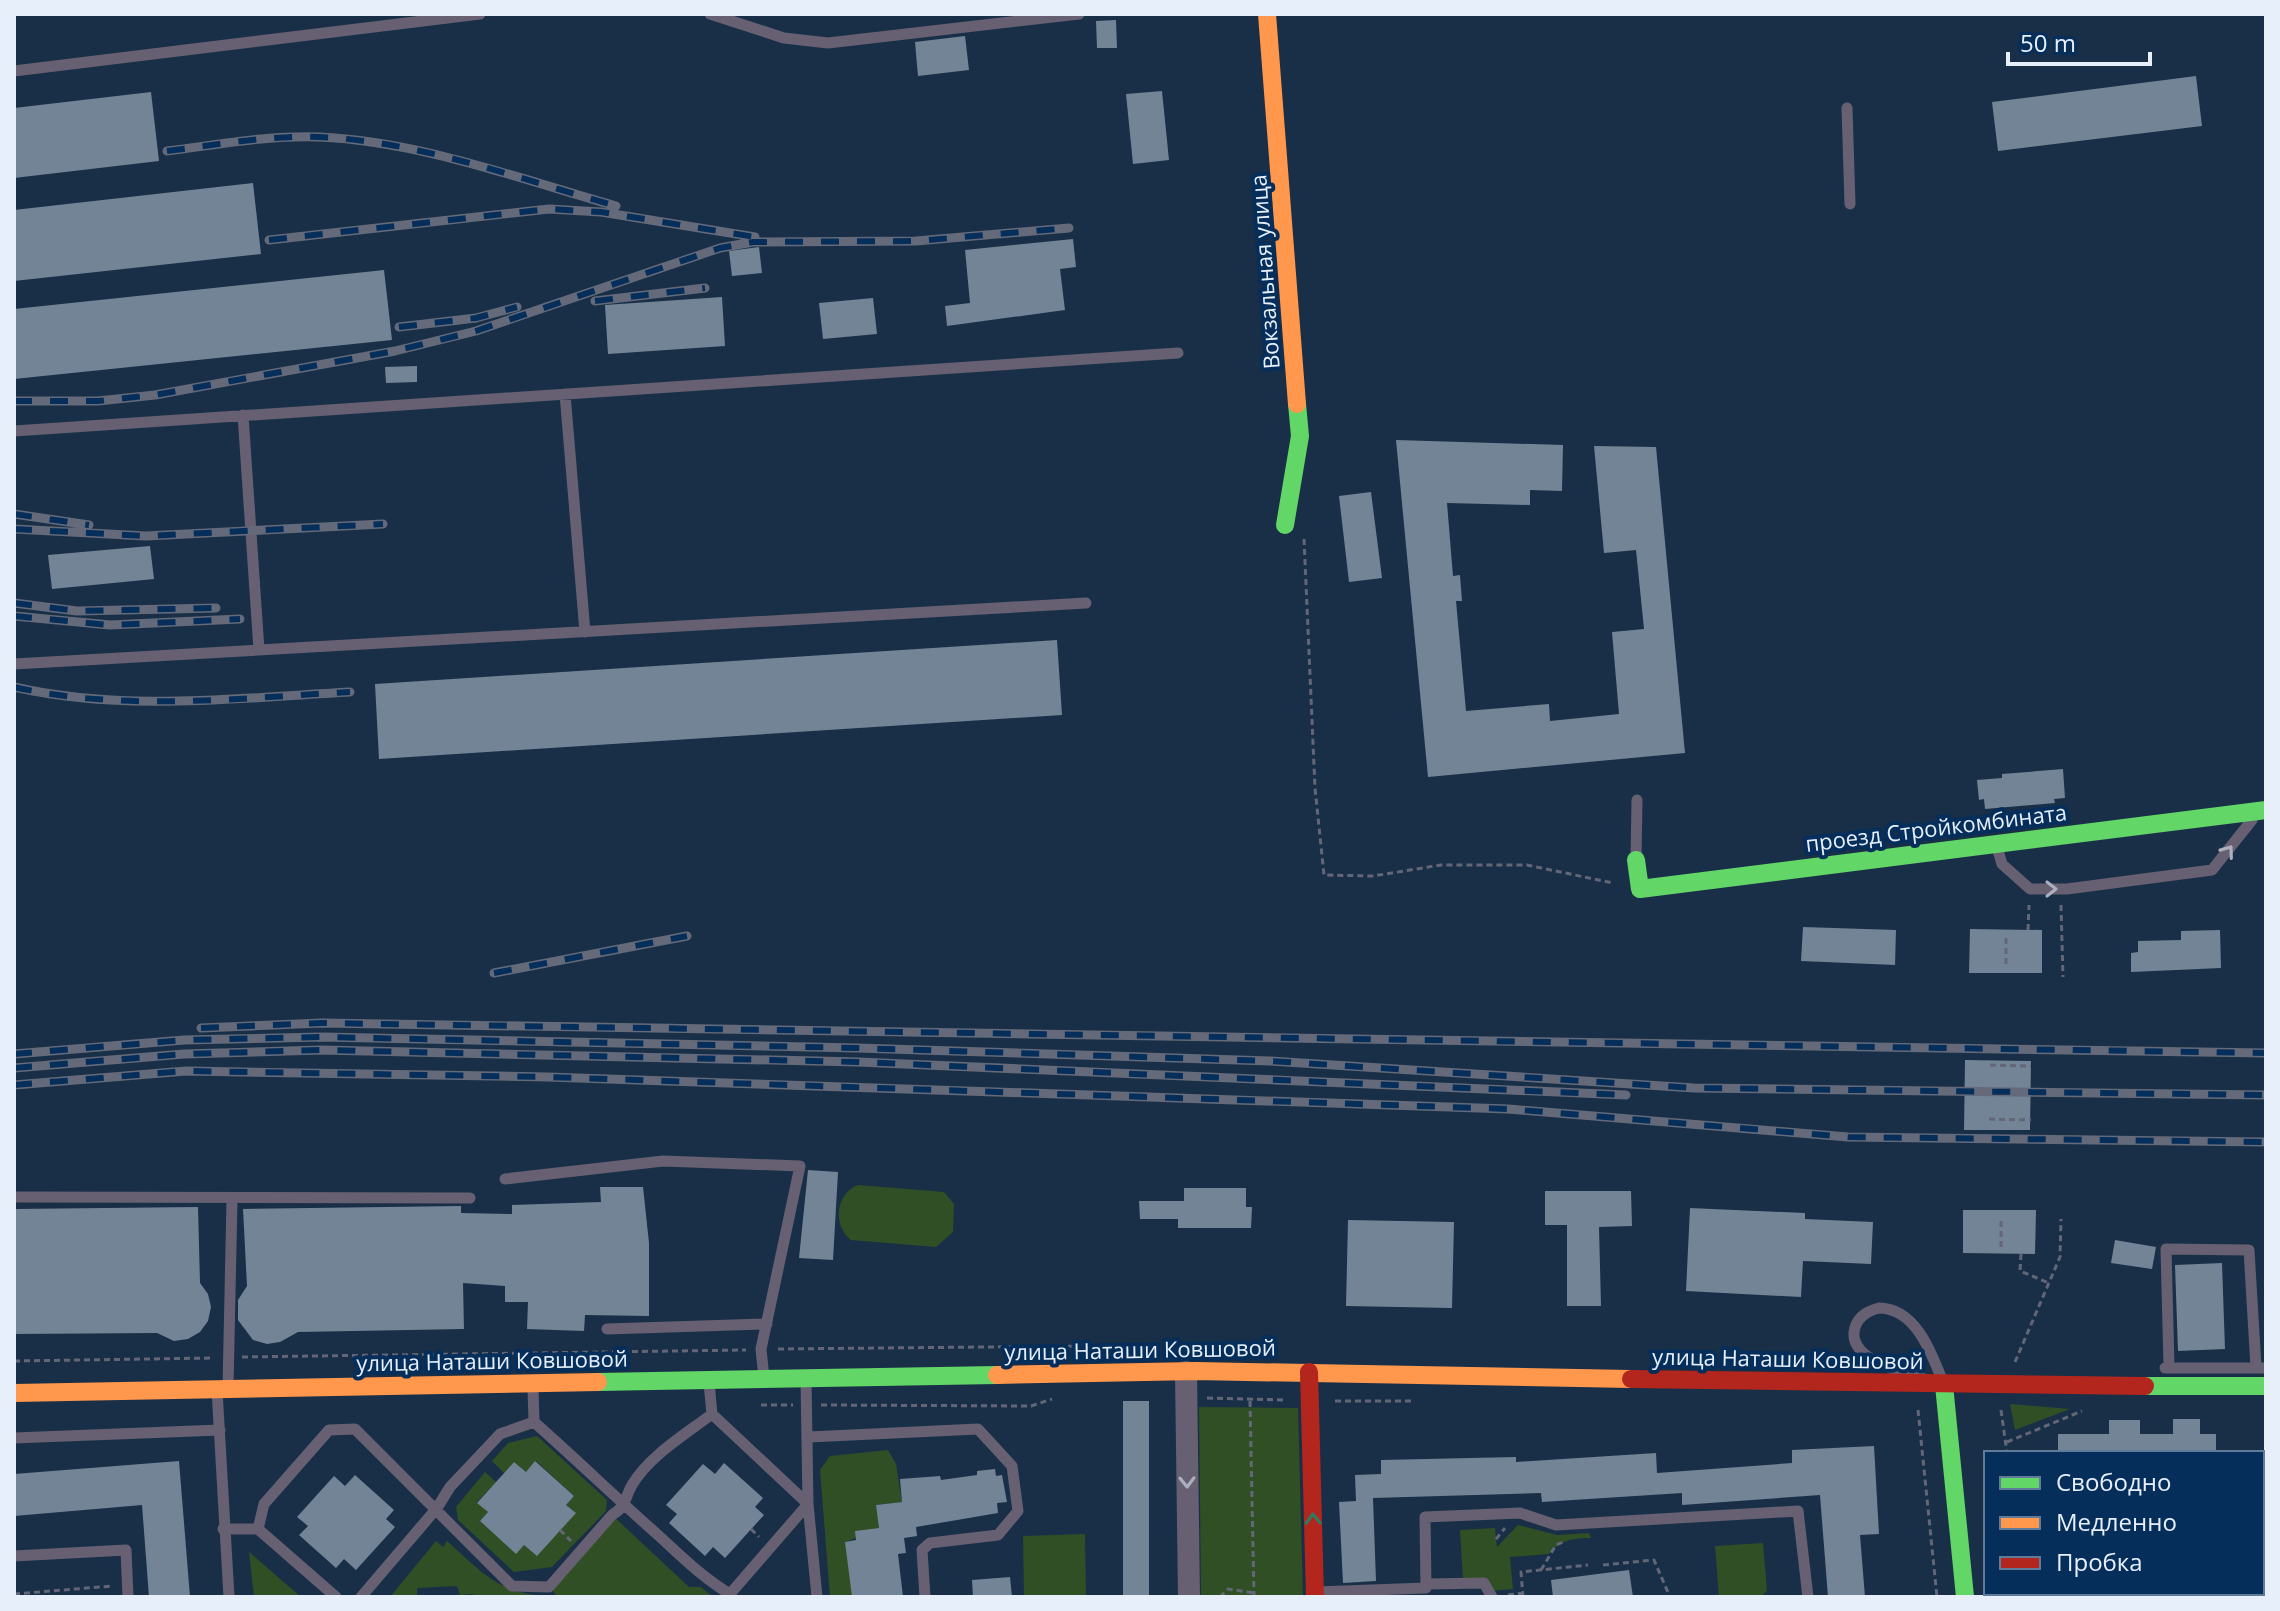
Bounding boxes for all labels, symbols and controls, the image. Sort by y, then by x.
scale bar [2008,16,2150,66]
text: 50 m [2020,26,2076,59]
street label: Вокзальная улица [1242,174,1286,370]
street label: проезд Стройкомбината [1804,796,2068,858]
one-way arrow [2218,845,2232,859]
one-way arrow [2045,880,2058,898]
street label: улица Наташи Ковшовой [1004,1332,1276,1366]
street label: улица Наташи Ковшовой [1652,1341,1924,1375]
street label: улица Наташи Ковшовой [356,1343,628,1377]
legend [1984,1451,2264,1595]
text: Свободно [2056,1465,2171,1498]
one-way arrow [1179,1476,1196,1489]
text: Медленно [2056,1505,2177,1538]
one-way arrow [1304,1512,1321,1525]
text: Пробка [2056,1545,2143,1578]

